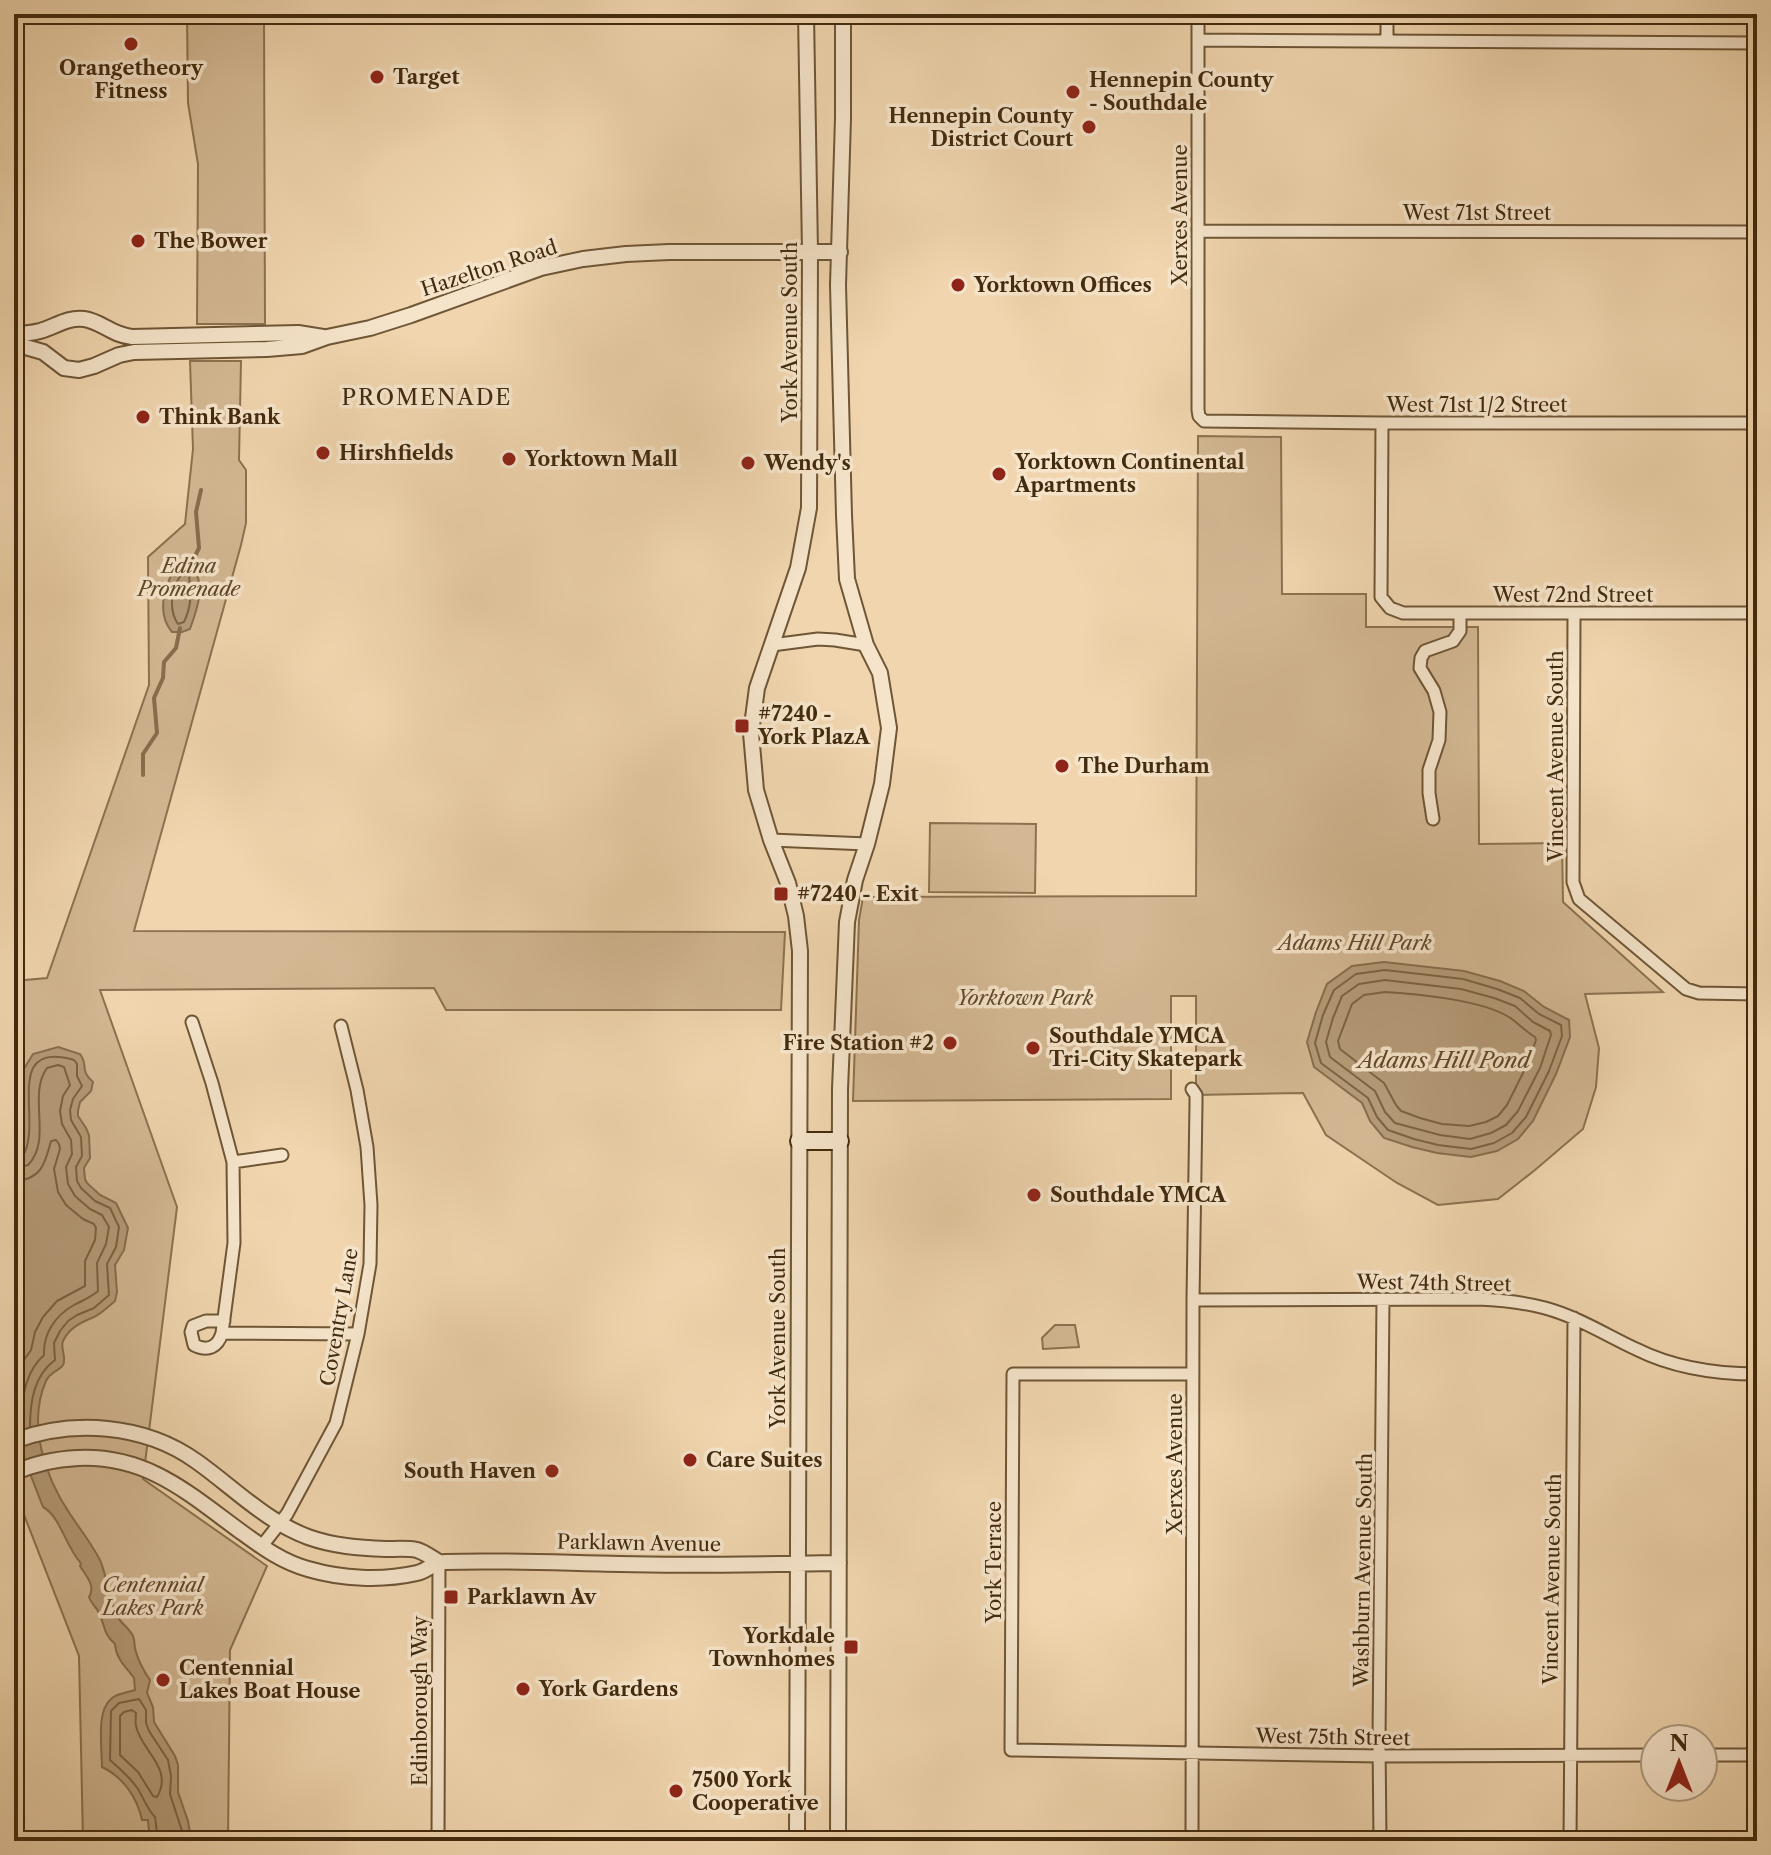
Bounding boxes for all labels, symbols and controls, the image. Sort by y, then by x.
marker: Orangetheory Fitness [122,35,140,53]
place label: Orangetheory Fitness [59,56,204,103]
place label: Target [393,65,459,89]
marker: Target [368,68,386,86]
place label: Hennepin County - Southdale [1089,68,1274,115]
marker: Hennepin County - Southdale [1064,83,1082,101]
place label: Hennepin County District Court [889,104,1074,151]
marker: Hennepin County District Court [1080,118,1098,136]
street label: Xerxes Avenue [1168,144,1192,287]
street label: West 71st Street [1402,201,1551,225]
place label: The Bower [154,229,268,253]
marker: The Bower [129,232,147,250]
street label: Hazelton Road [418,235,560,301]
street label: York Avenue South [778,241,802,423]
place label: Yorktown Offices [973,273,1152,297]
marker: Yorktown Offices [949,276,967,294]
district label: PROMENADE [342,384,512,411]
street label: West 71st 1/2 Street [1386,393,1567,417]
place label: Think Bank [159,405,281,429]
marker: Think Bank [134,408,152,426]
place label: Hirshfields [339,441,454,465]
marker: Hirshfields [314,444,332,462]
place label: Yorktown Mall [524,447,678,471]
marker: Yorktown Mall [500,450,518,468]
place label: Yorktown Continental Apartments [1014,450,1245,497]
place label: Wendy's [763,451,851,475]
marker: Wendy's [739,454,757,472]
marker: Yorktown Continental Apartments [990,465,1008,483]
park label: Edina Promenade [136,554,242,601]
street label: West 72nd Street [1492,583,1653,607]
street label: Vincent Avenue South [1544,650,1568,863]
place label: #7240 - York PlazA [757,702,871,749]
marker: #7240 - York PlazA [733,717,751,735]
place label: The Durham [1078,754,1210,778]
marker: The Durham [1053,757,1071,775]
place label: #7240 - Exit [797,882,919,906]
marker: #7240 - Exit [772,885,790,903]
park label: Adams Hill Park [1275,931,1432,955]
park label: Yorktown Park [957,986,1094,1010]
place label: Southdale YMCA Tri-City Skatepark [1049,1024,1243,1071]
place label: Fire Station #2 [783,1031,934,1055]
marker: Fire Station #2 [941,1034,959,1052]
marker: Southdale YMCA Tri-City Skatepark [1024,1039,1042,1057]
water label: Adams Hill Pond [1355,1047,1532,1074]
place label: Southdale YMCA [1050,1183,1227,1207]
marker: Southdale YMCA [1025,1186,1043,1204]
street label: Coventry Lane [315,1246,363,1388]
street label: York Avenue South [766,1247,790,1429]
street label: West 74th Street [1355,1270,1512,1296]
street label: Xerxes Avenue [1163,1393,1187,1536]
place label: Care Suites [706,1448,823,1472]
marker: Care Suites [681,1451,699,1469]
street label: Washburn Avenue South [1349,1452,1377,1688]
place label: South Haven [404,1459,536,1483]
marker: South Haven [543,1462,561,1480]
street label: Vincent Avenue South [1538,1473,1566,1686]
street label: York Terrace [982,1501,1006,1624]
street label: Parklawn Avenue [557,1530,721,1556]
park label: Centennial Lakes Park [100,1573,206,1620]
place label: Parklawn Av [467,1585,597,1609]
marker: Parklawn Av [442,1588,460,1606]
street label: Edinborough Way [408,1615,432,1786]
place label: Yorkdale Townhomes [709,1624,835,1671]
marker: Yorkdale Townhomes [842,1638,860,1656]
place label: Centennial Lakes Boat House [179,1656,361,1703]
marker: Centennial Lakes Boat House [154,1671,172,1689]
place label: York Gardens [538,1677,678,1701]
marker: York Gardens [514,1680,532,1698]
north arrow [1639,1723,1719,1803]
street label: West 75th Street [1254,1724,1411,1750]
text: N [1669,1730,1689,1757]
place label: 7500 York Cooperative [692,1768,819,1815]
marker: 7500 York Cooperative [667,1782,685,1800]

